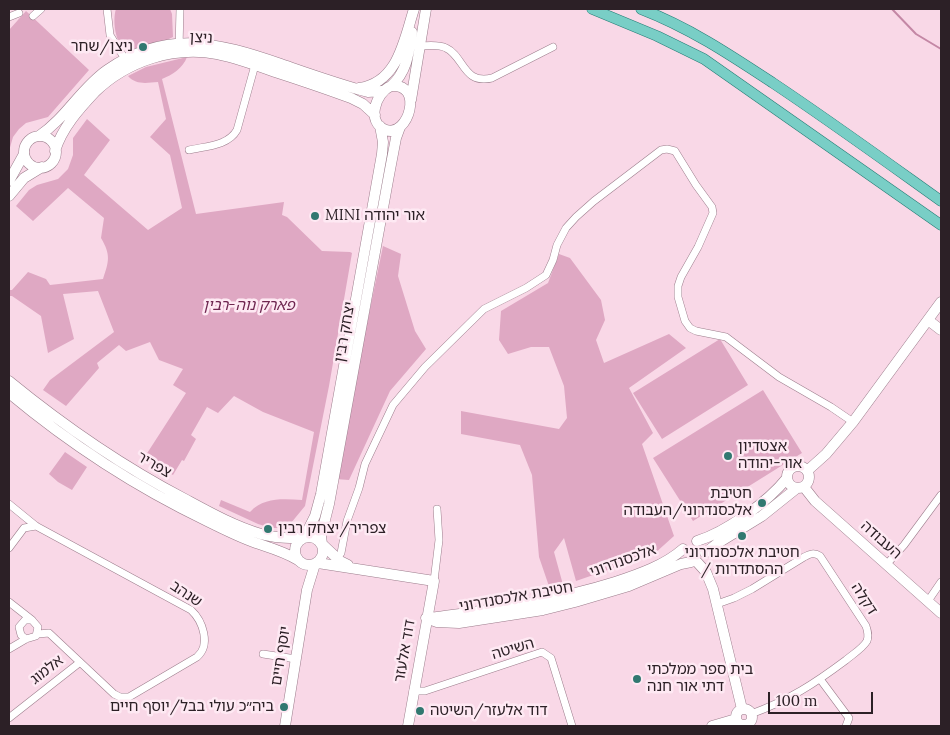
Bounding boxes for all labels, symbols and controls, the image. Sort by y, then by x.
street label: ניצן [189,28,213,48]
place label: ניצן/שחר [71,38,133,56]
marker: ניצן/שחר [137,41,149,53]
place label: MINI אור יהודה [325,207,425,225]
marker: MINI אור יהודה [309,210,321,222]
park label: פארק נוה-רבין [203,297,295,315]
street label: יצחק רבין [331,300,359,364]
place label: אצטדיון אור-יהודה [738,438,802,473]
street label: צפריר [134,448,174,482]
marker: אצטדיון אור-יהודה [722,450,734,462]
place label: חטיבת אלכסנדרוני/העבודה [624,485,752,520]
marker: חטיבת אלכסנדרוני/העבודה [756,497,768,509]
street label: העבודה [857,517,905,563]
place label: צפריר/יצחק רבין [278,520,386,538]
marker: צפריר/יצחק רבין [262,523,274,535]
marker: חטיבת אלכסנדרוני / ההסתדרות [736,530,748,542]
street label: אלכסנדרוני [587,541,659,581]
place label: חטיבת אלכסנדרוני / ההסתדרות [684,544,800,579]
street label: שנהב [167,577,205,611]
street label: חטיבת אלכסנדרוני [458,578,574,616]
street label: דקלה [847,580,881,618]
street label: דוד אלעזר [391,618,419,684]
street label: יוסף חיים [267,625,295,687]
street label: השיטה [490,634,536,664]
street label: אלמוג [27,651,67,689]
place label: בית ספר ממלכתי דתי אור חנה [647,661,753,696]
marker: בית ספר ממלכתי דתי אור חנה [631,673,643,685]
scale bar [770,682,875,714]
text: 100 m [776,691,817,710]
place label: ביה״כ עולי בבל/יוסף חיים [110,698,274,716]
marker: ביה״כ עולי בבל/יוסף חיים [278,701,290,713]
place label: דוד אלעזר/השיטה [430,702,548,720]
marker: דוד אלעזר/השיטה [414,705,426,717]

